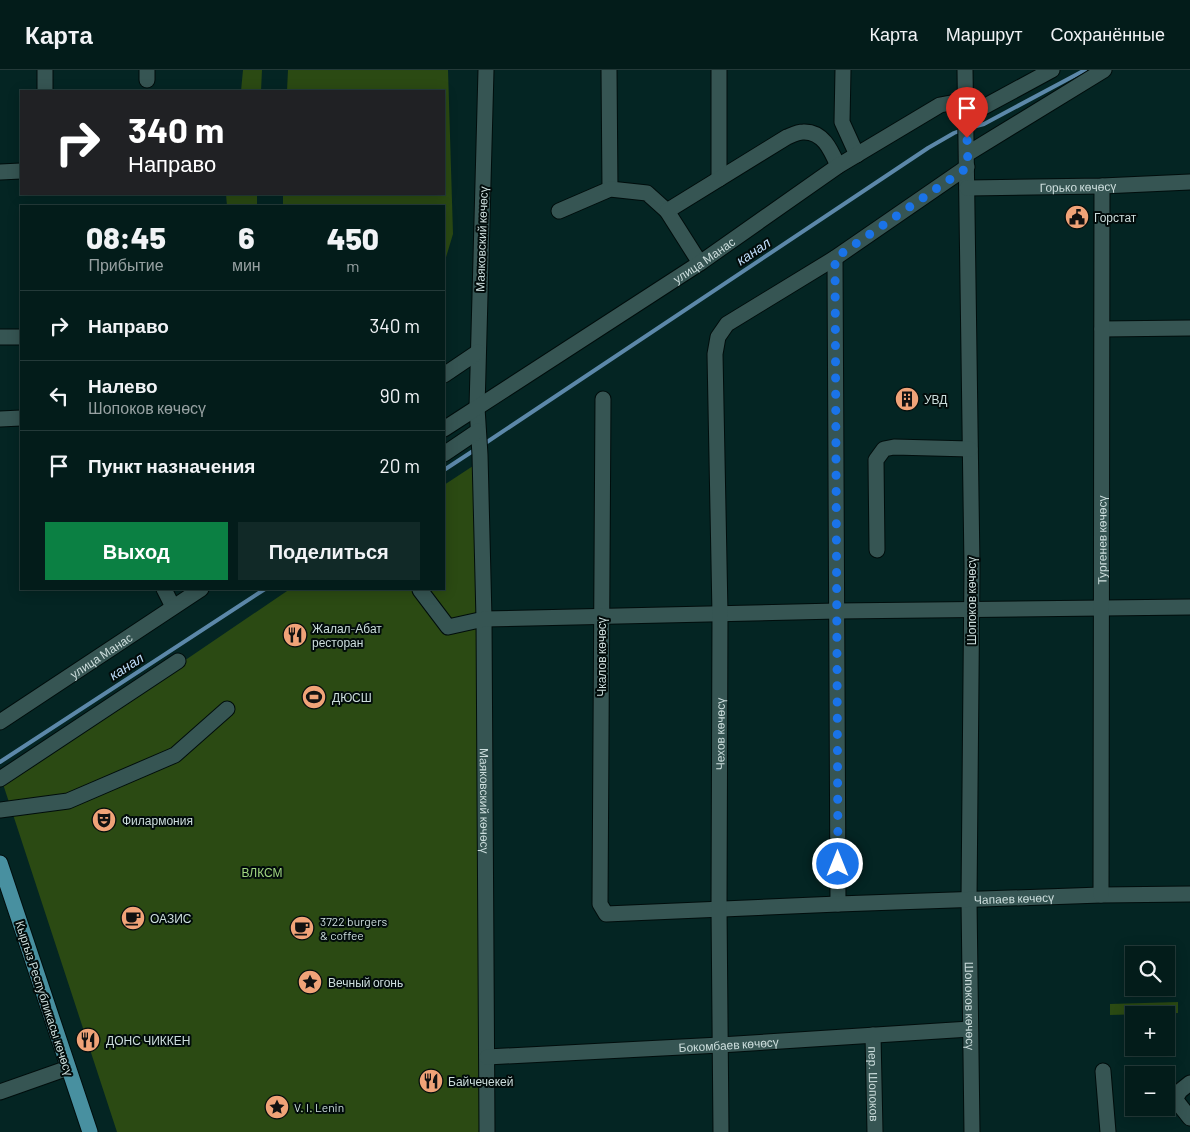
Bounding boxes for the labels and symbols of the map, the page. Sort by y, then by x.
pin [946,87,988,138]
street label: Горько көчөсү [1040,178,1117,195]
street label: Маяковский көчөсү [472,186,491,292]
public building icon: Горстат [1064,204,1090,230]
place label: Горстат [1094,210,1137,225]
water label: канал [733,233,773,269]
street label: улица Манас [670,234,737,287]
building icon: УВД [894,386,920,412]
place label: УВД [924,392,948,407]
street label: Тургенев көчөсү [1094,495,1110,585]
street label: Шопоков көчөсү [964,557,979,645]
street label: Чкалов көчөсү [594,617,609,697]
place label: Жалал-Абат ресторан [312,621,382,650]
restaurant icon: Жалал-Абат ресторан [282,622,308,648]
street label: улица Манас [67,630,135,682]
water label: канал [106,649,146,683]
sports icon: ДЮСШ [301,684,327,710]
place label: ДЮСШ [332,690,372,705]
street label: Чехов көчөсү [712,698,728,770]
street label: Маяковский көчөсү [477,748,492,854]
theatre icon: Филармония [91,807,117,833]
place label: Филармония [122,813,193,828]
position arrow [811,837,863,889]
park label: ВЛКСМ [241,865,283,879]
street label: Чапаев көчөсү [974,890,1054,906]
cafe icon: ОАЗИС [120,905,146,931]
place label: ОАЗИС [150,911,192,925]
place label: 3722 burgers & coffee [320,914,387,942]
cafe icon: 3722 burgers & coffee [289,915,315,941]
street label: Кыргыз Республикасы көчөсү [12,919,77,1078]
street label: Шопоков көчөсү [963,962,978,1050]
place icon: Вечный огонь [297,969,323,995]
place label: Вечный огонь [328,975,403,989]
restaurant icon: ДОНС ЧИККЕН [75,1027,101,1053]
place label: ДОНС ЧИККЕН [106,1033,190,1048]
street label: Бокомбаев көчөсү [678,1034,779,1054]
street label: пер. Шопоков [866,1046,882,1122]
restaurant icon: Байчечекей [418,1068,444,1094]
place label: Байчечекей [448,1074,513,1088]
place icon: V. I. Lenin [264,1094,290,1120]
place label: V. I. Lenin [294,1100,344,1114]

